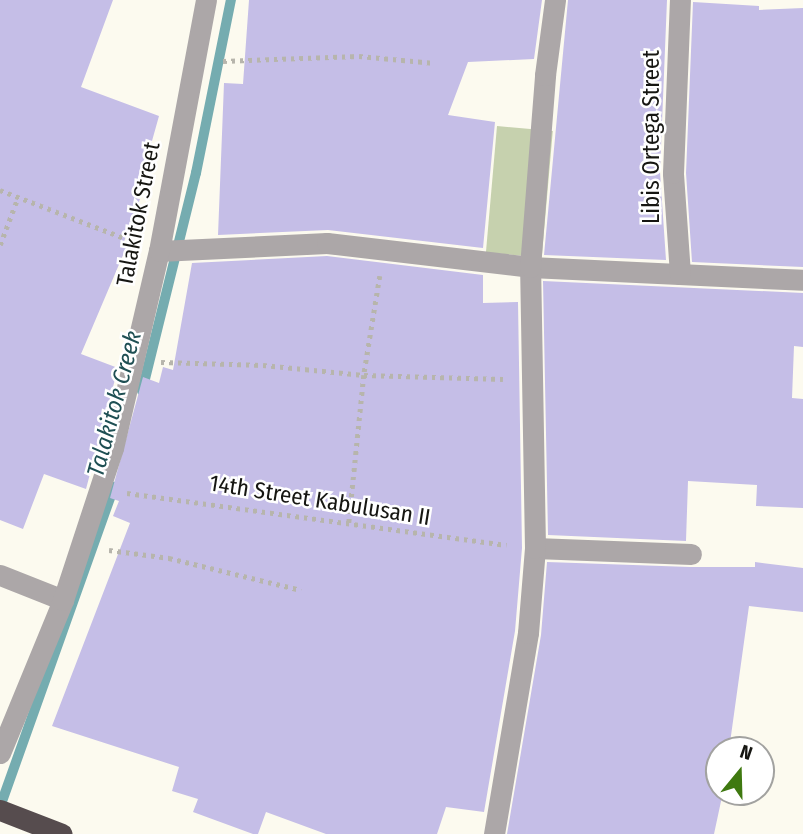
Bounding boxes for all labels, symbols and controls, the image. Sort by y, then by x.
street label: Libis Ortega Street [637,50,665,224]
street label: Talakitok Street [111,140,165,288]
water label: Talakitok Creek [82,328,148,480]
street label: 14th Street Kabulusan II [208,469,432,531]
north arrow [705,736,775,806]
text: N [737,740,755,765]

